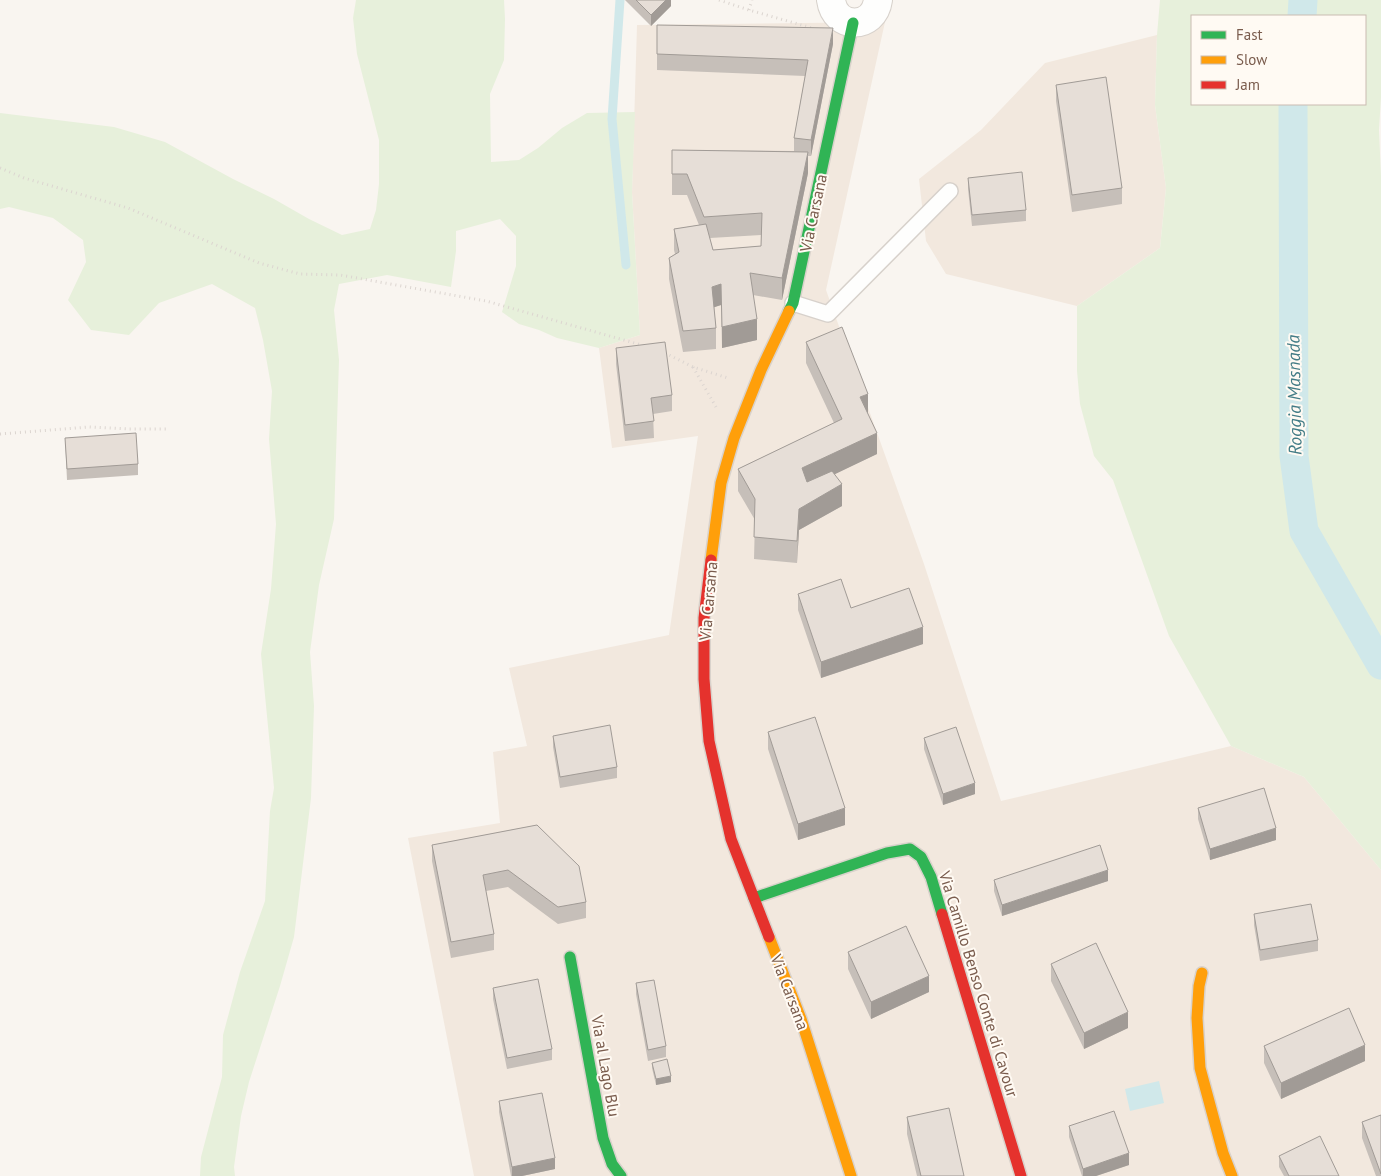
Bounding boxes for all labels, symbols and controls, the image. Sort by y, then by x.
legend [1191,15,1366,105]
text: Fast [1236,25,1263,44]
text: Slow [1236,50,1267,69]
text: Jam [1235,75,1260,94]
street label: Via Carsana [795,172,831,255]
water label: Roggia Masnada [1281,334,1307,455]
street label: Via Carsana [695,561,721,642]
street label: Via Camillo Benso Conte di Cavour [935,868,1023,1100]
street label: Via Carsana [766,951,814,1033]
street label: Via al Lago Blu [587,1013,625,1118]

